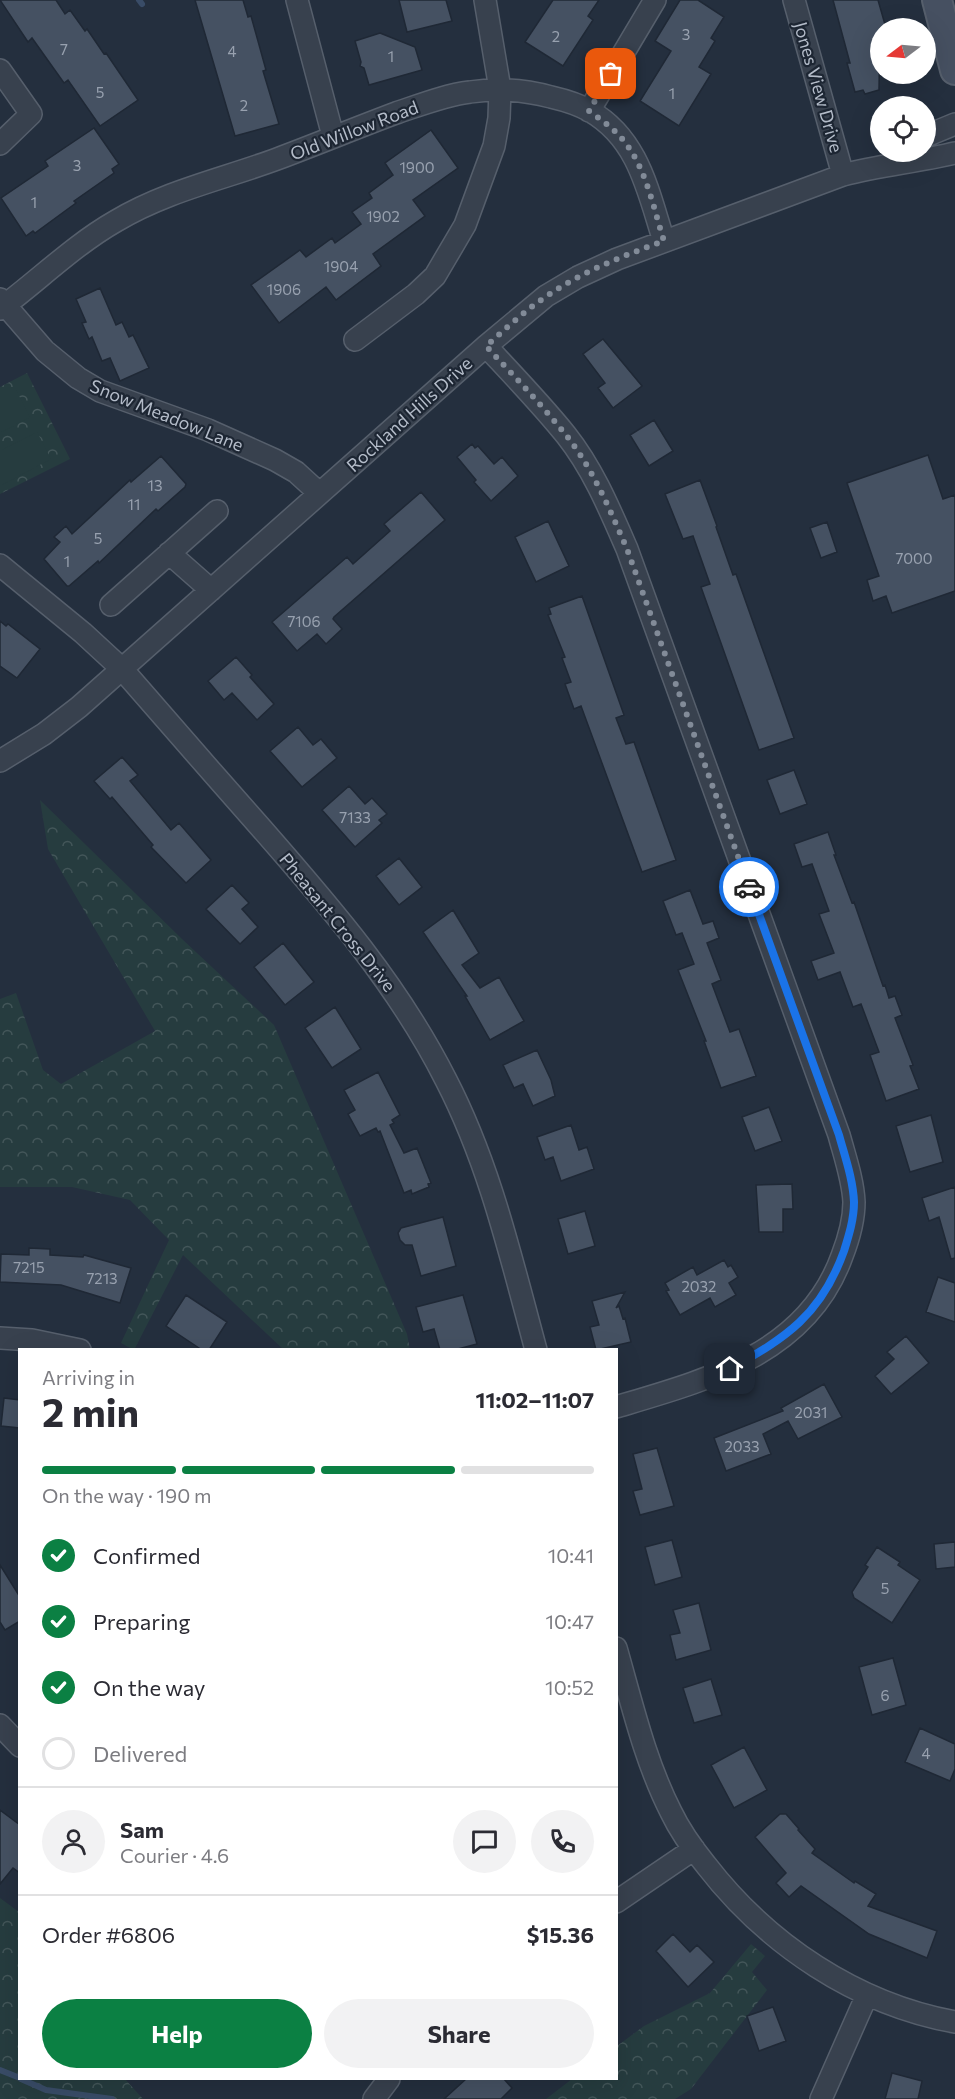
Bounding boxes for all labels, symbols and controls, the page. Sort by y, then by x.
north arrow [870,18,936,84]
map controls [870,18,936,162]
street label: Jones View Drive [790,19,848,155]
house number: 3 [682,25,690,43]
house number: 2 [552,27,560,45]
house number: 7 [60,40,68,58]
house number: 4 [228,42,237,60]
house number: 1 [388,47,394,65]
pin [585,48,636,99]
icon: bag [594,57,627,90]
house number: 5 [96,83,104,101]
house number: 1 [669,84,675,102]
street label: Old Willow Road [287,95,421,165]
house number: 2 [240,96,248,114]
button: locate [870,96,936,162]
house number: 3 [73,156,81,174]
house number: 1900 [399,158,435,176]
house number: 1 [31,193,37,211]
house number: 1902 [366,207,400,225]
house number: 1904 [324,257,358,275]
house number: 1906 [267,280,301,298]
street label: Rockland Hills Drive [342,352,476,476]
street label: Snow Meadow Lane [87,374,247,456]
house number: 13 [148,476,162,494]
house number: 11 [128,495,140,513]
house number: 5 [94,529,102,547]
house number: 7000 [895,549,933,567]
house number: 1 [64,552,70,570]
house number: 7106 [287,612,321,630]
house number: 7133 [339,808,371,826]
street label: Pheasant Cross Drive [275,848,401,996]
courier [719,857,779,917]
icon: car [733,871,766,904]
house number: 7215 [13,1258,45,1276]
house number: 7213 [86,1269,118,1287]
house number: 2032 [682,1277,716,1295]
pin [704,1343,755,1394]
icon: home [713,1352,746,1385]
text: Arriving in [42,1365,135,1389]
text: 11:02–11:07 [476,1386,594,1413]
text: 2 min [42,1387,139,1435]
house number: 2031 [795,1403,828,1421]
house number: 2033 [724,1437,760,1455]
text: On the way · 190 m [42,1483,211,1507]
icon: check [42,1539,75,1572]
text: Confirmed [93,1542,200,1569]
text: 10:41 [548,1543,594,1567]
house number: 5 [881,1579,889,1597]
icon: check [42,1605,75,1638]
text: Preparing [93,1608,190,1635]
text: 10:47 [546,1609,594,1633]
icon: check [42,1671,75,1704]
text: On the way [93,1674,205,1701]
text: 10:52 [545,1675,594,1699]
house number: 6 [880,1686,890,1704]
text: Delivered [93,1740,187,1767]
house number: 4 [922,1744,931,1762]
button: person [42,1810,105,1873]
button: chat [453,1810,516,1873]
button: phone [531,1810,594,1873]
text: Sam [120,1816,164,1843]
text: Courier · 4.6 [120,1843,229,1867]
text: Order #6806 [42,1921,175,1948]
text: $15.36 [527,1921,594,1948]
button: Help [42,1999,312,2068]
button: Share [324,1999,594,2068]

